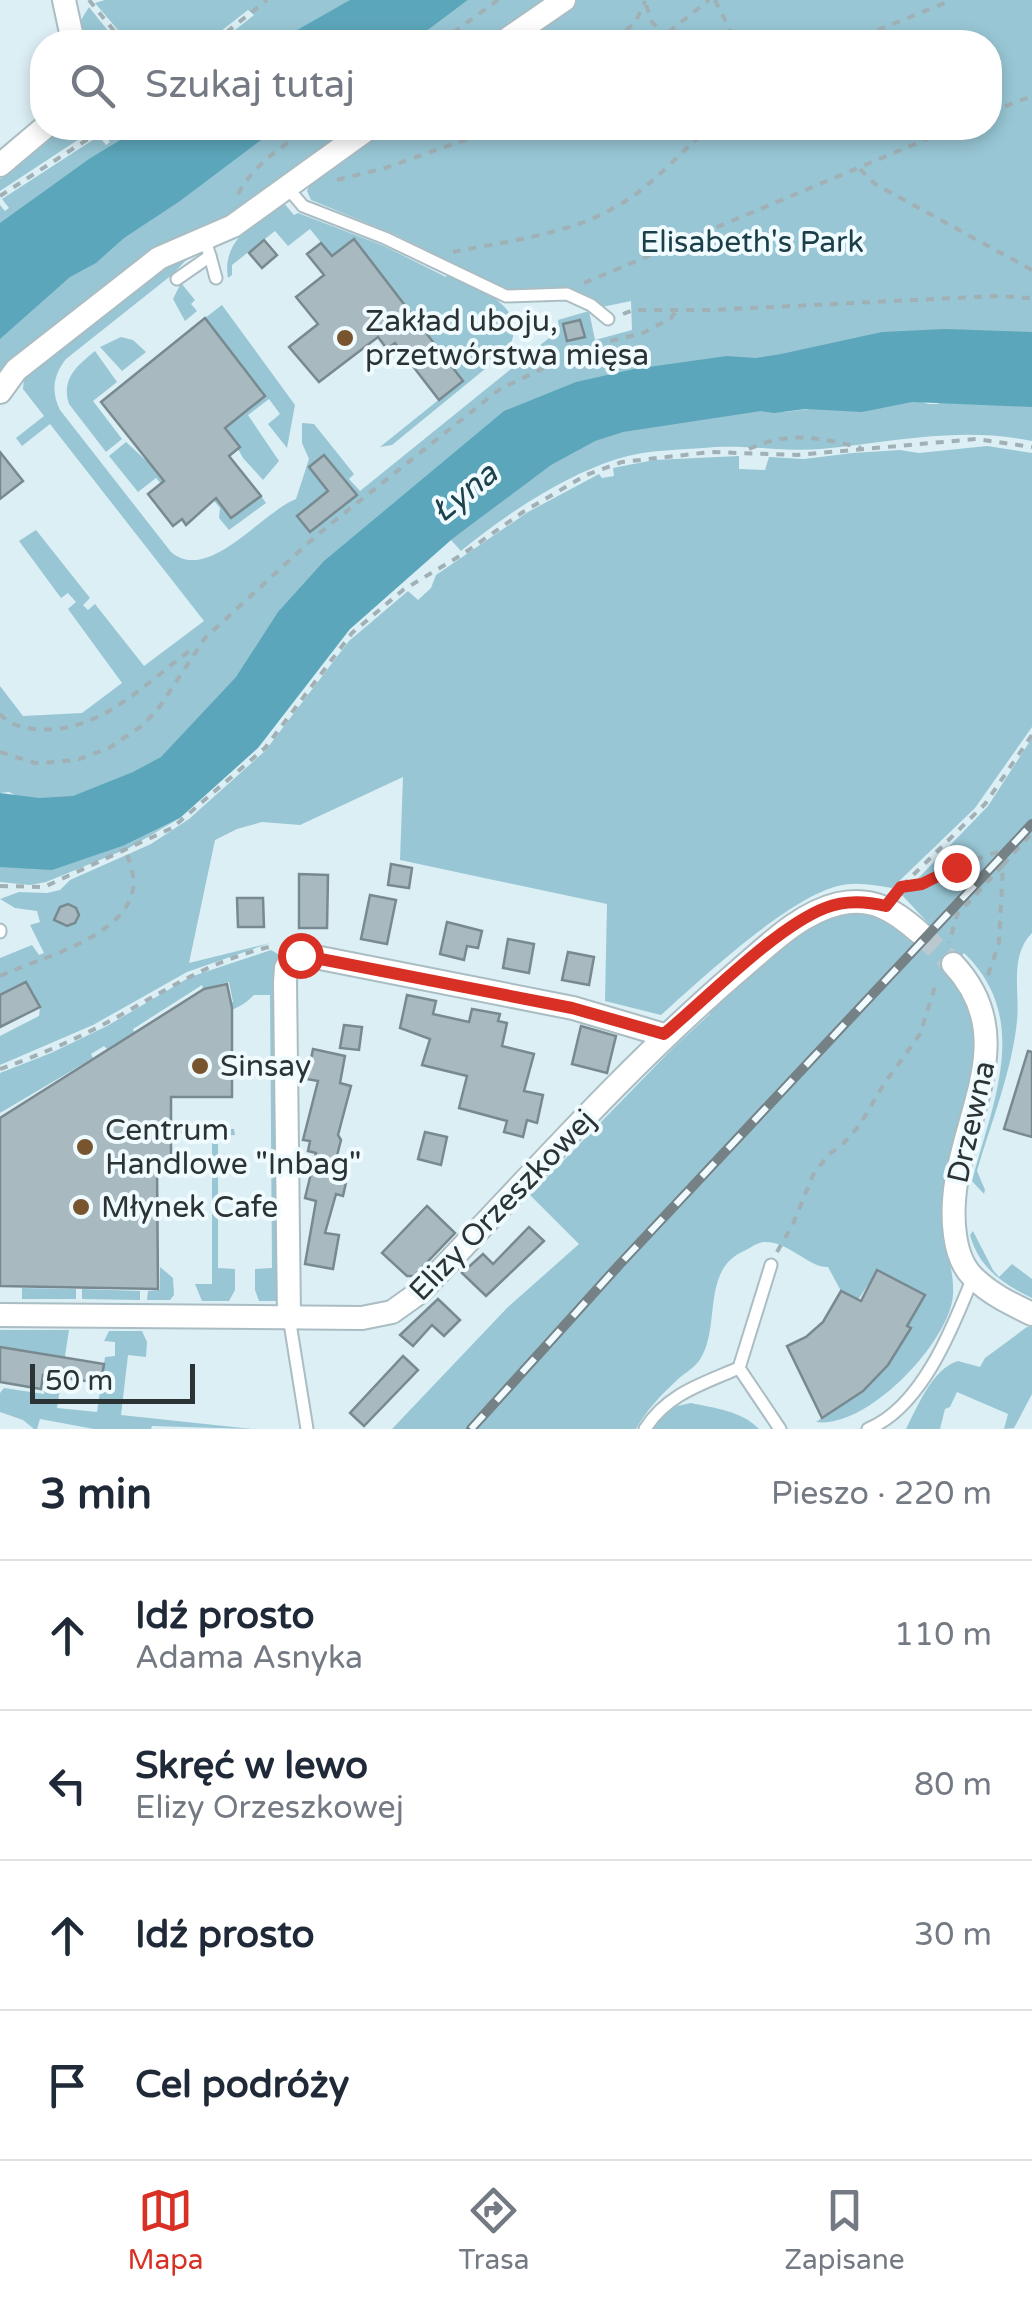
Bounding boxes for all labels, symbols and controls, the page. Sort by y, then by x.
search box [30,30,1002,140]
icon: search [65,58,120,113]
text: Szukaj tutaj [145,62,355,108]
park label: Elisabeth's Park [640,224,864,261]
place label: Zakład uboju, przetwórstwa mięsa [365,303,649,374]
marker: Zakład uboju, przetwórstwa mięsa [334,327,356,349]
water label: Łyna [424,454,506,531]
route end [934,845,980,891]
route start [278,933,324,979]
place label: Sinsay [220,1048,311,1085]
marker: Sinsay [189,1055,211,1077]
street label: Drzewna [939,1057,1004,1187]
street label: Elizy Orzeszkowej [402,1102,603,1309]
place label: Centrum Handlowe "Inbag" [105,1112,361,1183]
marker: Centrum Handlowe "Inbag" [74,1136,96,1158]
place label: Młynek Cafe [101,1189,278,1226]
marker: Młynek Cafe [70,1196,92,1218]
scale bar [30,1359,195,1404]
text: 50 m [45,1364,113,1398]
text: 3 min [40,1469,152,1520]
text: Pieszo · 220 m [771,1475,992,1513]
text: Idź prosto [135,1593,315,1639]
icon: ahead [40,1608,95,1663]
text: 110 m [894,1616,992,1654]
text: Adama Asnyka [135,1639,363,1677]
text: Skręć w lewo [135,1743,368,1789]
icon: left [40,1758,95,1813]
text: 80 m [914,1766,992,1804]
text: Elizy Orzeszkowej [135,1789,404,1827]
icon: ahead [40,1908,95,1963]
text: Idź prosto [135,1912,315,1958]
text: 30 m [914,1916,992,1954]
icon: arrive [40,2058,95,2113]
text: Cel podróży [135,2062,349,2108]
tab: Mapa [127,2183,204,2277]
tab: Trasa [458,2183,529,2277]
tab: Zapisane [784,2183,905,2277]

